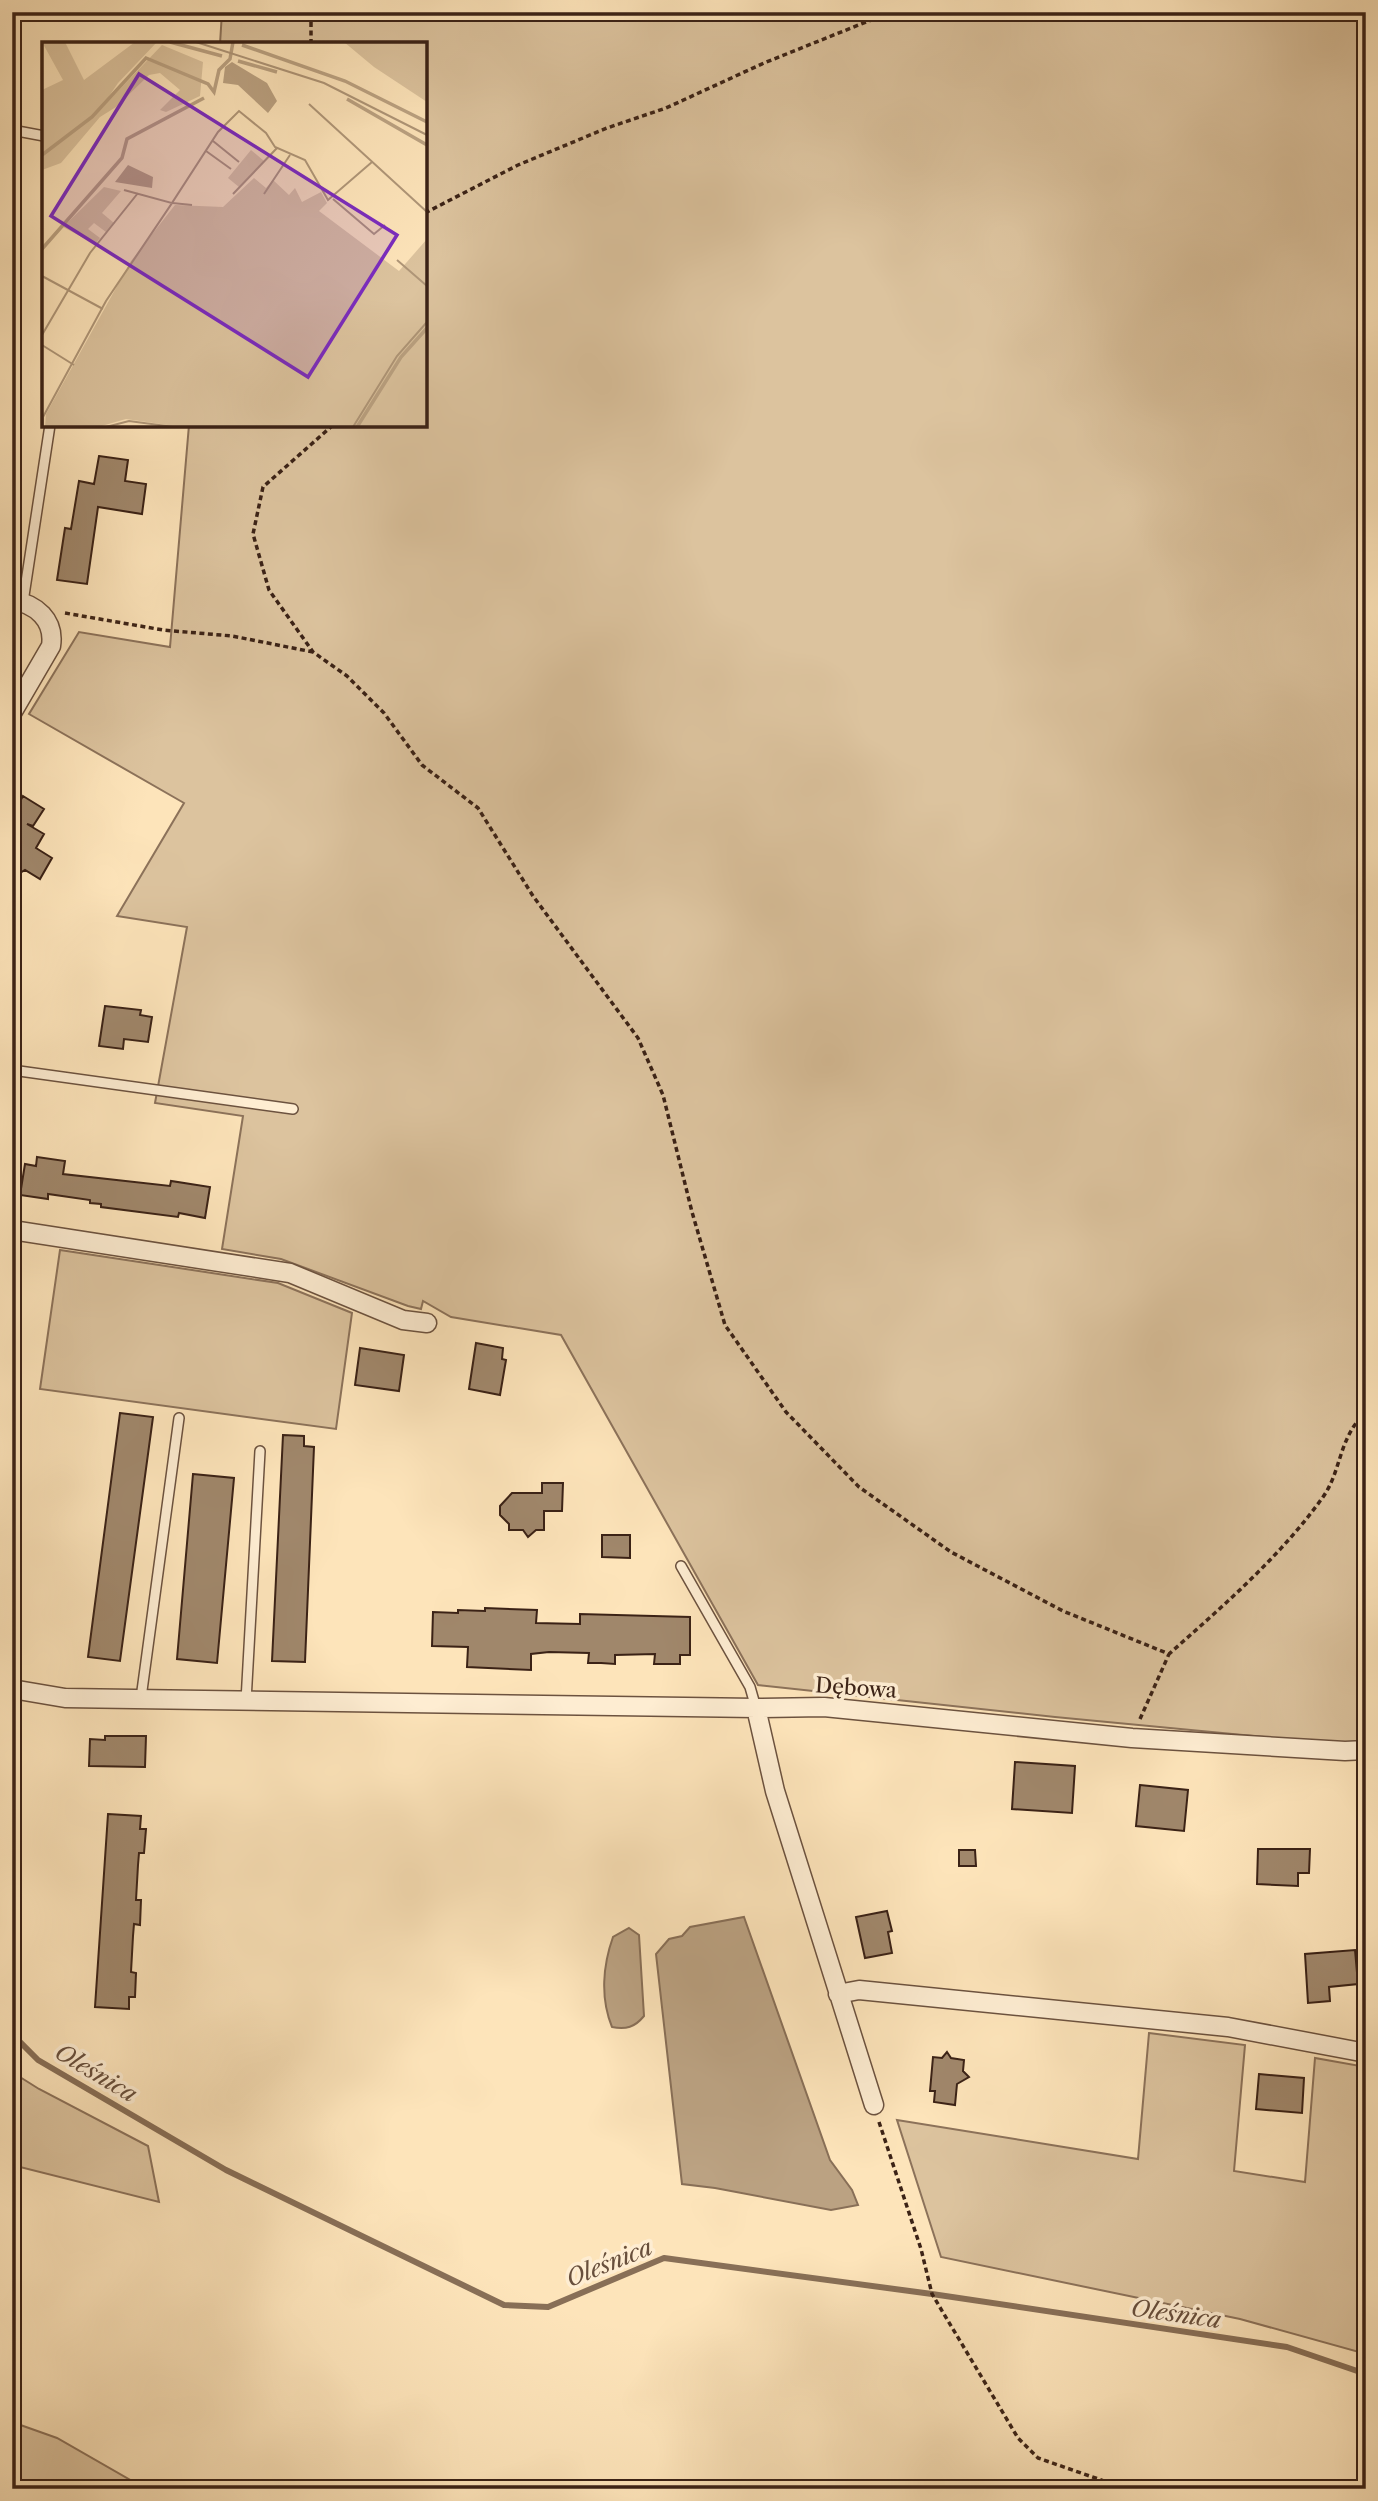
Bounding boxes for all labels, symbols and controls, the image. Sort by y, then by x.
inset map [42,42,427,427]
street label: Dębowa [814,1672,899,1703]
water label: Oleśnica [50,2038,142,2108]
water label: Oleśnica [562,2233,656,2293]
water label: Oleśnica [1129,2294,1223,2334]

